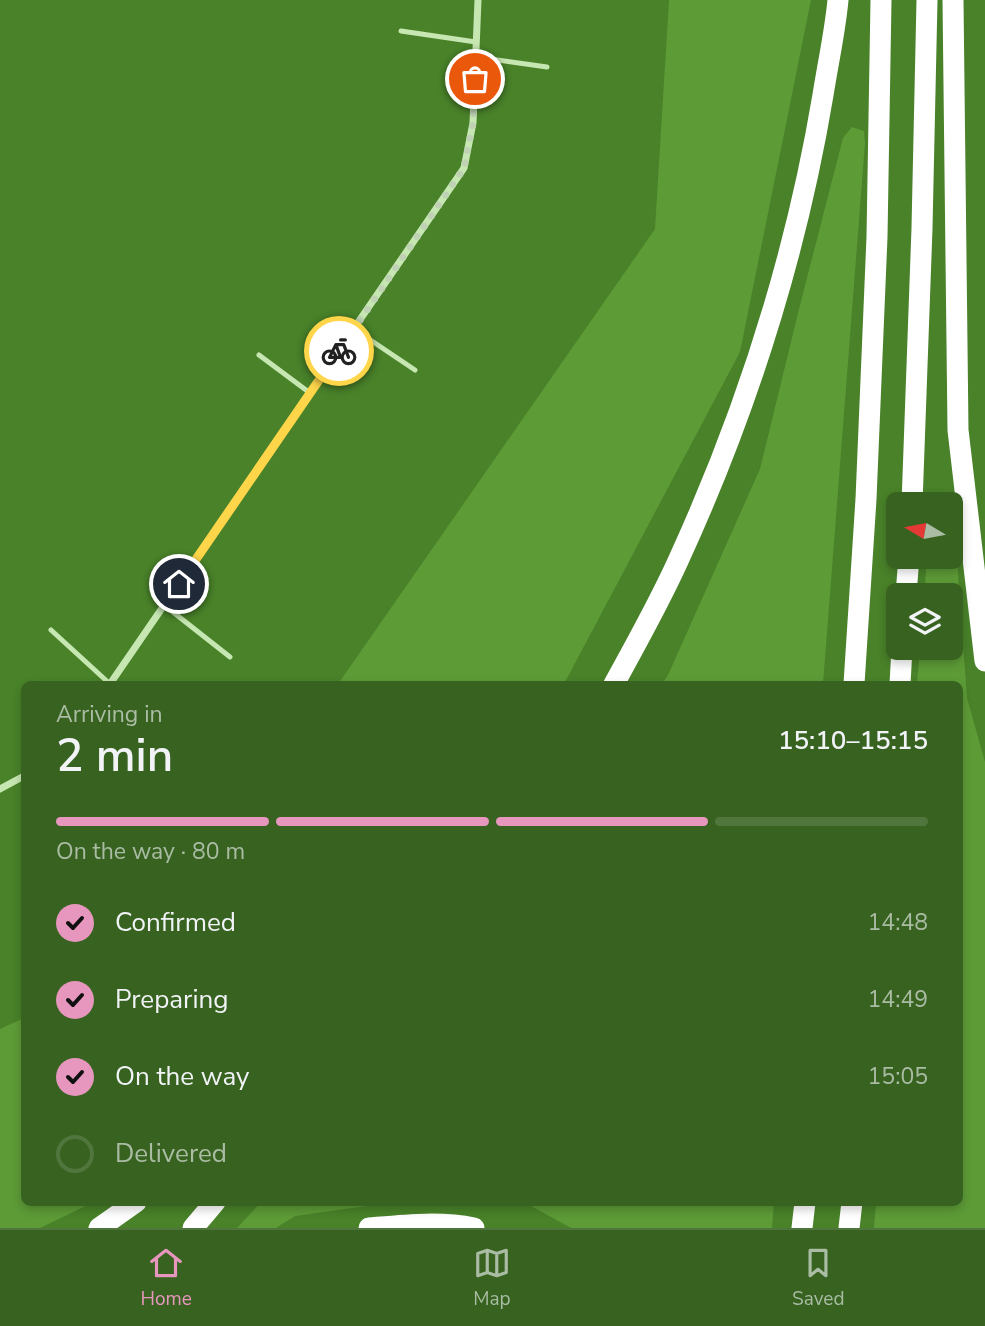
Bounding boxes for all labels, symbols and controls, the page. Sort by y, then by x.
pin [445,49,505,109]
icon: bag [456,60,494,98]
courier [304,316,374,386]
icon: bike [320,332,358,370]
north arrow [886,492,962,569]
map controls [886,492,963,660]
pin [149,554,209,614]
icon: home [160,565,198,603]
button: layers [886,583,963,660]
text: Arriving in [56,699,163,730]
text: 15:10–15:15 [778,723,928,758]
text: 2 min [56,724,173,787]
text: On the way · 80 m [56,836,245,867]
icon: check [56,904,94,942]
text: Confirmed [115,905,236,940]
text: 14:48 [868,907,928,938]
icon: check [56,981,94,1019]
text: Preparing [115,982,228,1017]
text: 14:49 [868,984,928,1015]
icon: check [56,1058,94,1096]
text: On the way [115,1059,249,1094]
text: 15:05 [868,1061,928,1092]
text: Delivered [115,1136,227,1171]
tab: Home [141,1244,192,1312]
tab: Map [473,1244,511,1312]
tab: Saved [792,1244,844,1312]

